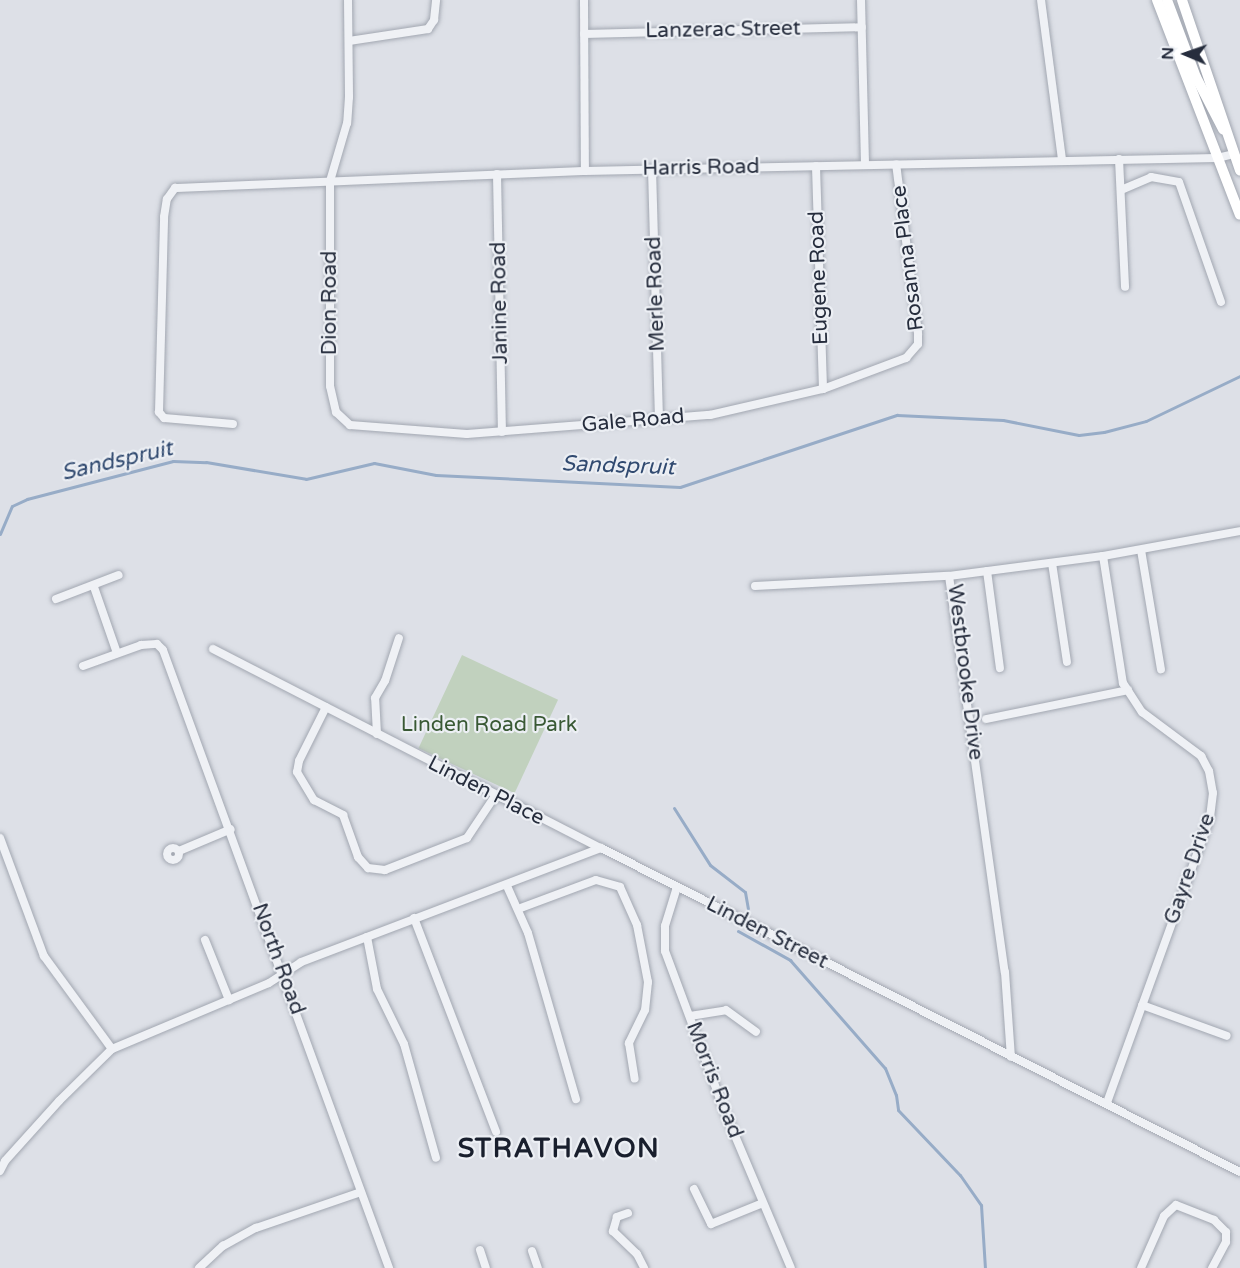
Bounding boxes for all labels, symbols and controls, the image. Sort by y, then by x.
street label: Lanzerac Street [645,16,801,44]
north arrow [1156,24,1216,84]
text: N [1158,47,1178,60]
street label: Harris Road [642,154,760,182]
street label: Rosanna Place [887,184,929,332]
street label: Eugene Road [804,211,834,345]
street label: Merle Road [641,236,671,352]
street label: Janine Road [486,242,514,364]
street label: Dion Road [317,251,343,355]
street label: Gale Road [581,404,685,438]
water label: Sandspruit [59,435,175,487]
water label: Sandspruit [561,451,675,481]
street label: Westbrooke Drive [942,583,988,761]
park label: Linden Road Park [401,712,577,738]
street label: Linden Place [423,751,549,831]
street label: Gayre Drive [1159,810,1221,928]
street label: Linden Street [702,891,832,975]
street label: North Road [246,900,310,1018]
street label: Morris Road [680,1018,748,1142]
district label: STRATHAVON [458,1133,660,1165]

